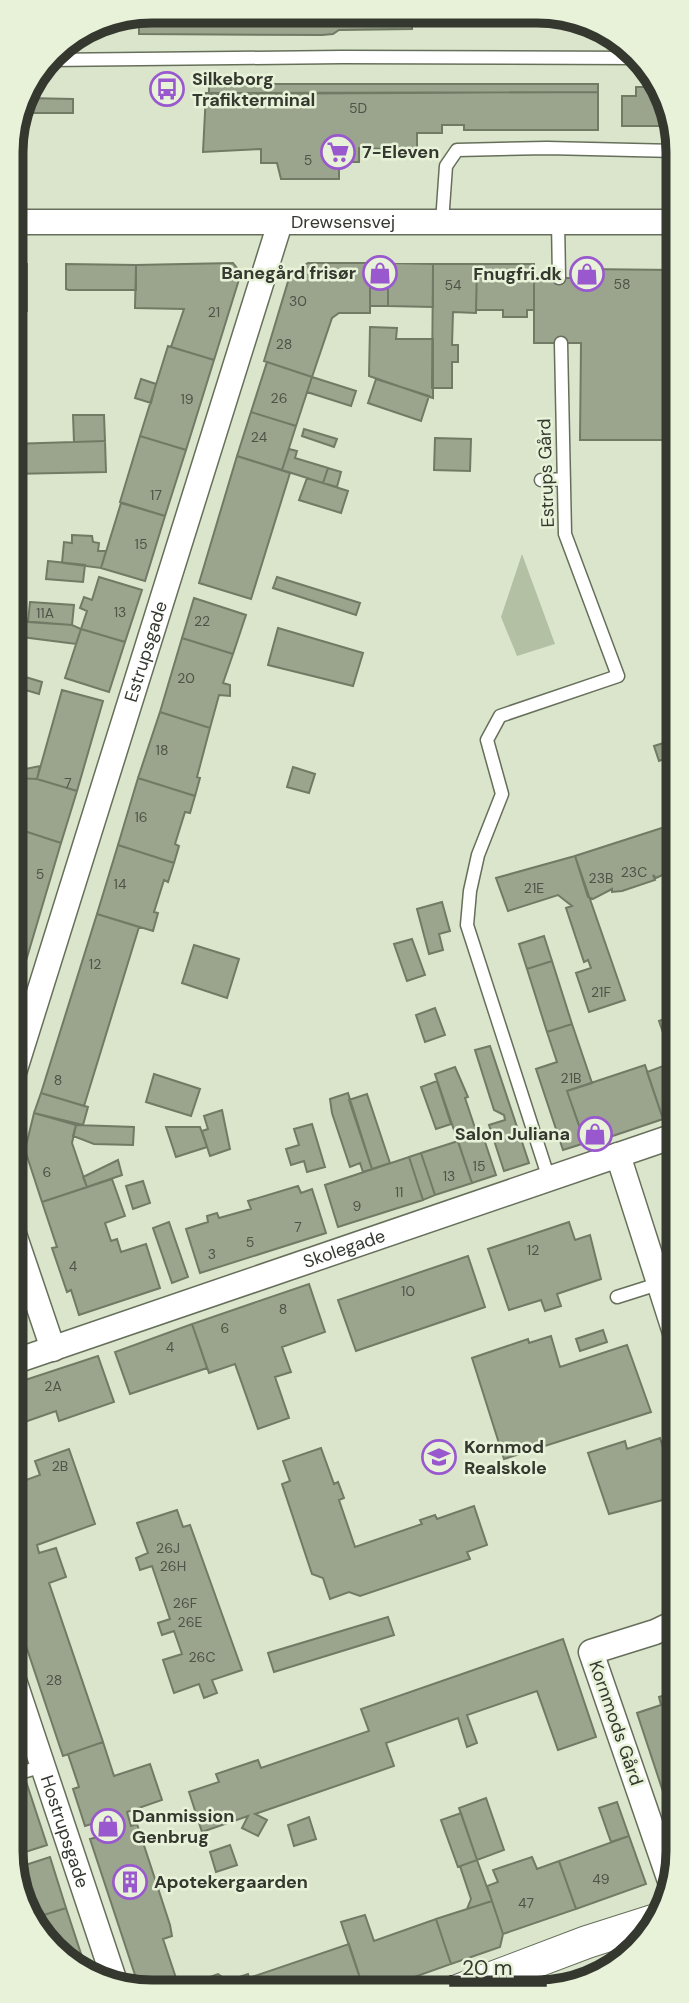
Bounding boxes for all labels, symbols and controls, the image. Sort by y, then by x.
place label: Silkeborg Trafikterminal [192,67,315,112]
bus stop icon: Silkeborg Trafikterminal [148,70,186,108]
house number: 5D [349,99,367,117]
supermarket icon: 7-Eleven [319,133,357,171]
place label: 7-Eleven [362,140,439,164]
house number: 5 [304,151,312,169]
street label: Drewsensvej [291,210,395,234]
shop icon: Banegård frisør [361,254,399,292]
shop icon: Fnugfri.dk [568,255,606,293]
place label: Banegård frisør [221,261,356,285]
place label: Fnugfri.dk [473,262,563,286]
house number: 58 [613,275,631,293]
house number: 54 [444,276,462,294]
house number: 30 [289,292,307,310]
house number: 21 [208,303,220,321]
house number: 28 [276,335,292,353]
house number: 26 [271,389,287,407]
house number: 19 [180,390,194,408]
street label: Estrups Gård [532,418,560,528]
house number: 24 [251,428,268,446]
house number: 17 [150,486,162,504]
house number: 15 [135,535,147,553]
street label: Estrupsgade [119,598,173,705]
house number: 13 [114,603,126,621]
house number: 11A [36,604,54,622]
house number: 22 [194,612,210,630]
house number: 20 [177,669,195,687]
house number: 18 [156,741,168,759]
house number: 7 [64,774,72,792]
house number: 16 [134,808,148,826]
house number: 23C [621,863,647,881]
house number: 5 [36,865,44,883]
house number: 23B [589,869,613,887]
house number: 14 [114,875,127,893]
house number: 21E [524,879,544,897]
house number: 12 [89,955,101,973]
house number: 21F [591,983,611,1001]
house number: 21B [561,1069,581,1087]
house number: 8 [54,1071,62,1089]
shop icon: Salon Juliana [576,1115,614,1153]
place label: Salon Juliana [455,1122,570,1146]
house number: 15 [473,1157,485,1175]
house number: 6 [43,1163,51,1181]
house number: 13 [443,1167,455,1185]
house number: 11 [395,1183,403,1201]
house number: 9 [353,1197,362,1215]
house number: 7 [294,1218,302,1236]
street label: Skolegade [300,1224,388,1274]
house number: 5 [246,1233,254,1251]
house number: 12 [527,1241,539,1259]
house number: 3 [208,1245,216,1263]
house number: 4 [69,1257,78,1275]
house number: 10 [401,1282,415,1300]
house number: 8 [279,1300,287,1318]
house number: 6 [221,1319,229,1337]
house number: 4 [166,1338,175,1356]
house number: 2A [44,1377,62,1395]
place label: Kornmod Realskole [464,1435,547,1480]
school or university icon: Kornmod Realskole [420,1438,458,1476]
house number: 2B [52,1457,68,1475]
house number: 26J [156,1539,180,1557]
house number: 26H [160,1557,186,1575]
house number: 26F [173,1594,198,1612]
house number: 26E [178,1613,202,1631]
house number: 26C [189,1648,215,1666]
street label: Kornmods Gård [583,1657,649,1789]
house number: 28 [46,1671,62,1689]
street label: Hostrupsgade [35,1772,95,1891]
place label: Danmission Genbrug [132,1804,234,1849]
shop icon: Danmission Genbrug [89,1807,127,1845]
building icon: Apotekergaarden [111,1863,149,1901]
place label: Apotekergaarden [154,1870,308,1894]
house number: 49 [592,1870,610,1888]
house number: 47 [518,1894,534,1912]
scale bar [451,1944,546,1988]
text: 20 m [462,1954,513,1982]

